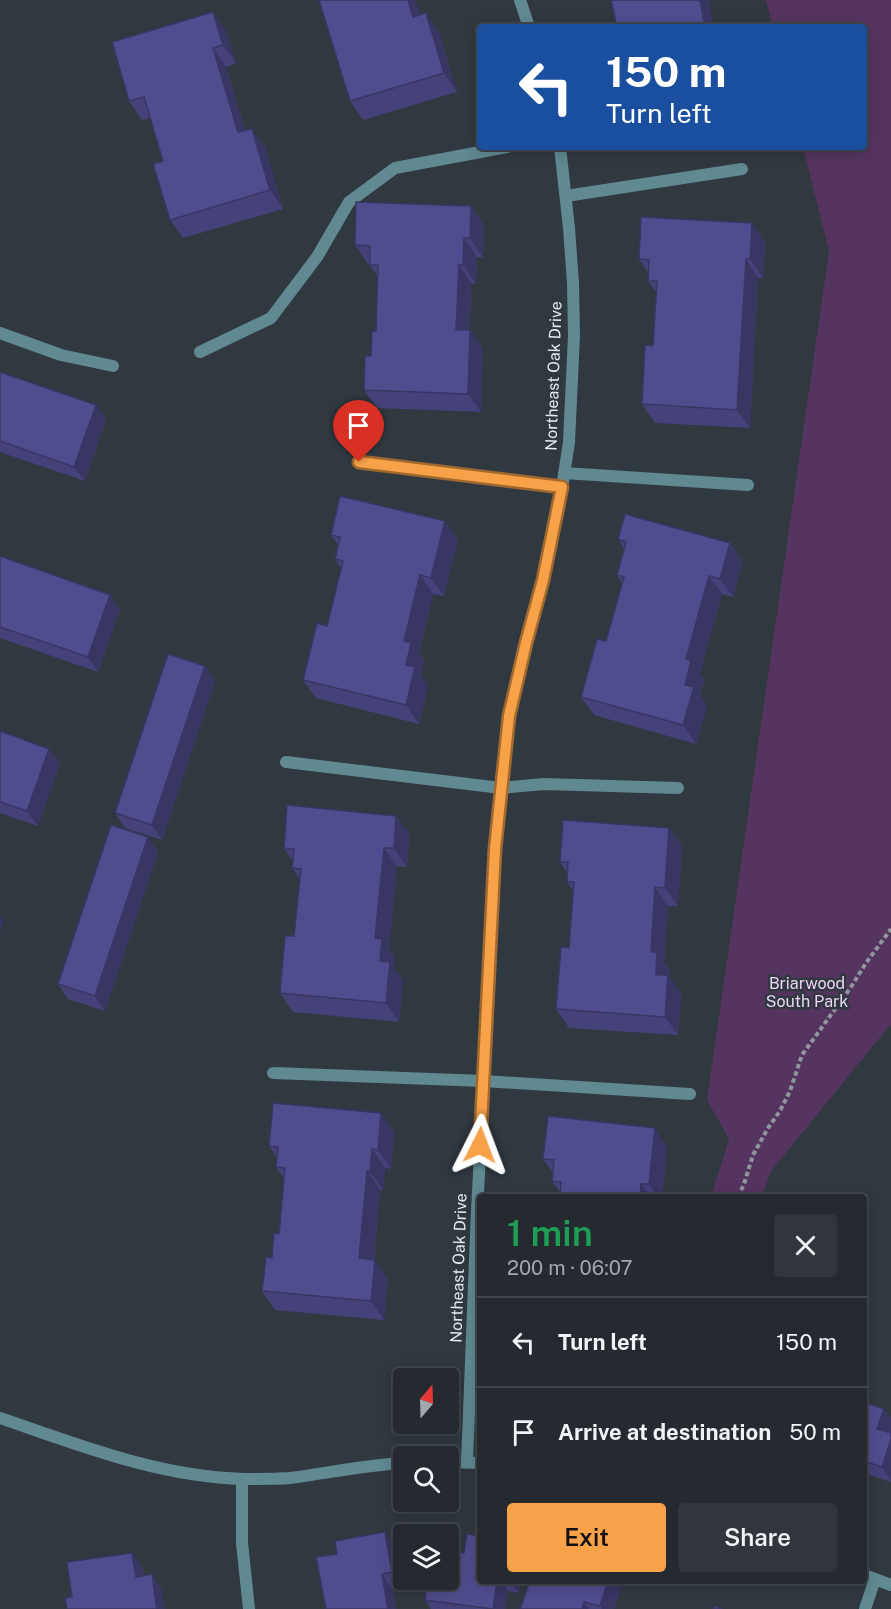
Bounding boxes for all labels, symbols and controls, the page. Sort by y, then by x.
text: 150 m [606,47,726,96]
icon: left [507,48,585,126]
text: Turn left [606,97,712,129]
street label: Northeast Oak Drive [541,301,566,451]
pin [333,400,384,462]
icon: arrive [342,409,375,442]
park label: Briarwood South Park [766,974,848,1011]
position arrow [448,1113,512,1177]
street label: Northeast Oak Drive [446,1193,471,1343]
text: 1 min [507,1212,593,1254]
button: close [774,1214,837,1277]
text: 200 m · 06:07 [507,1256,633,1280]
icon: left [507,1326,540,1359]
text: Turn left [558,1329,647,1355]
text: 150 m [776,1329,837,1355]
north arrow [393,1368,459,1434]
map controls [393,1368,459,1590]
icon: arrive [507,1416,540,1449]
text: Arrive at destination [558,1419,771,1445]
text: 50 m [789,1419,841,1445]
button: search [393,1446,459,1512]
button: Exit [507,1503,666,1572]
button: Share [678,1503,837,1572]
button: layers [393,1524,459,1590]

